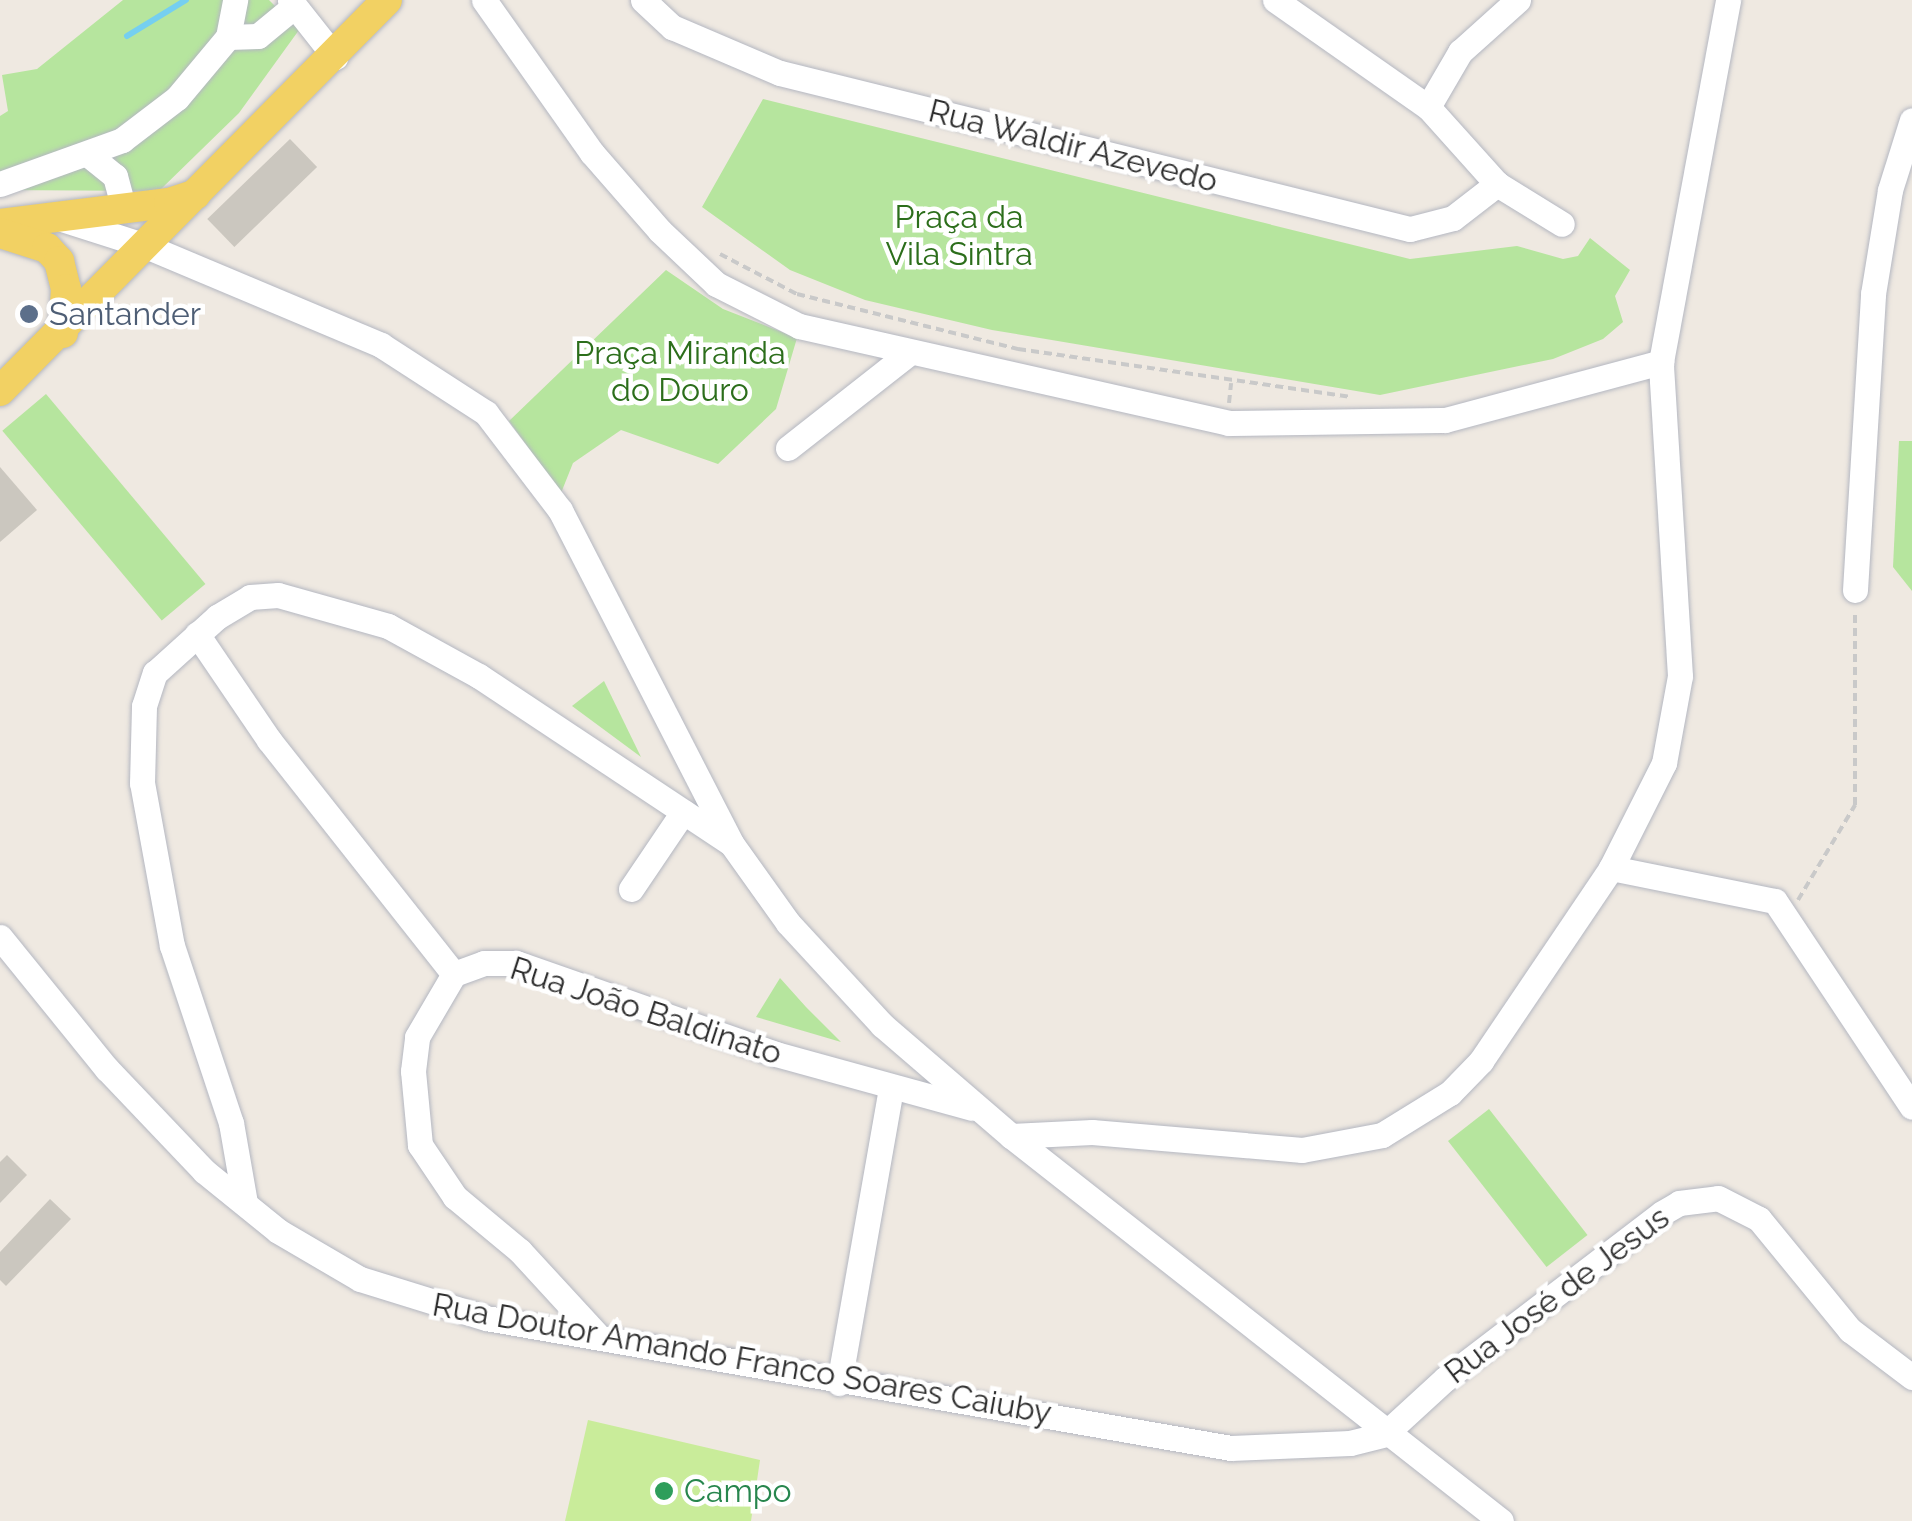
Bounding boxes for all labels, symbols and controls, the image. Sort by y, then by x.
street label: Rua Waldir Azevedo [923,91,1223,201]
park label: Praça da Vila Sintra [885,199,1033,274]
place label: Santander [49,295,201,333]
marker: Santander [18,303,40,325]
park label: Praça Miranda do Douro [574,335,786,410]
street label: Rua João Baldinato [505,949,787,1073]
street label: Rua José de Jesus [1437,1198,1677,1392]
street label: Rua Doutor Amando Franco Soares Caiuby [429,1285,1055,1433]
place label: Campo [684,1472,792,1510]
marker: Campo [653,1480,675,1502]

